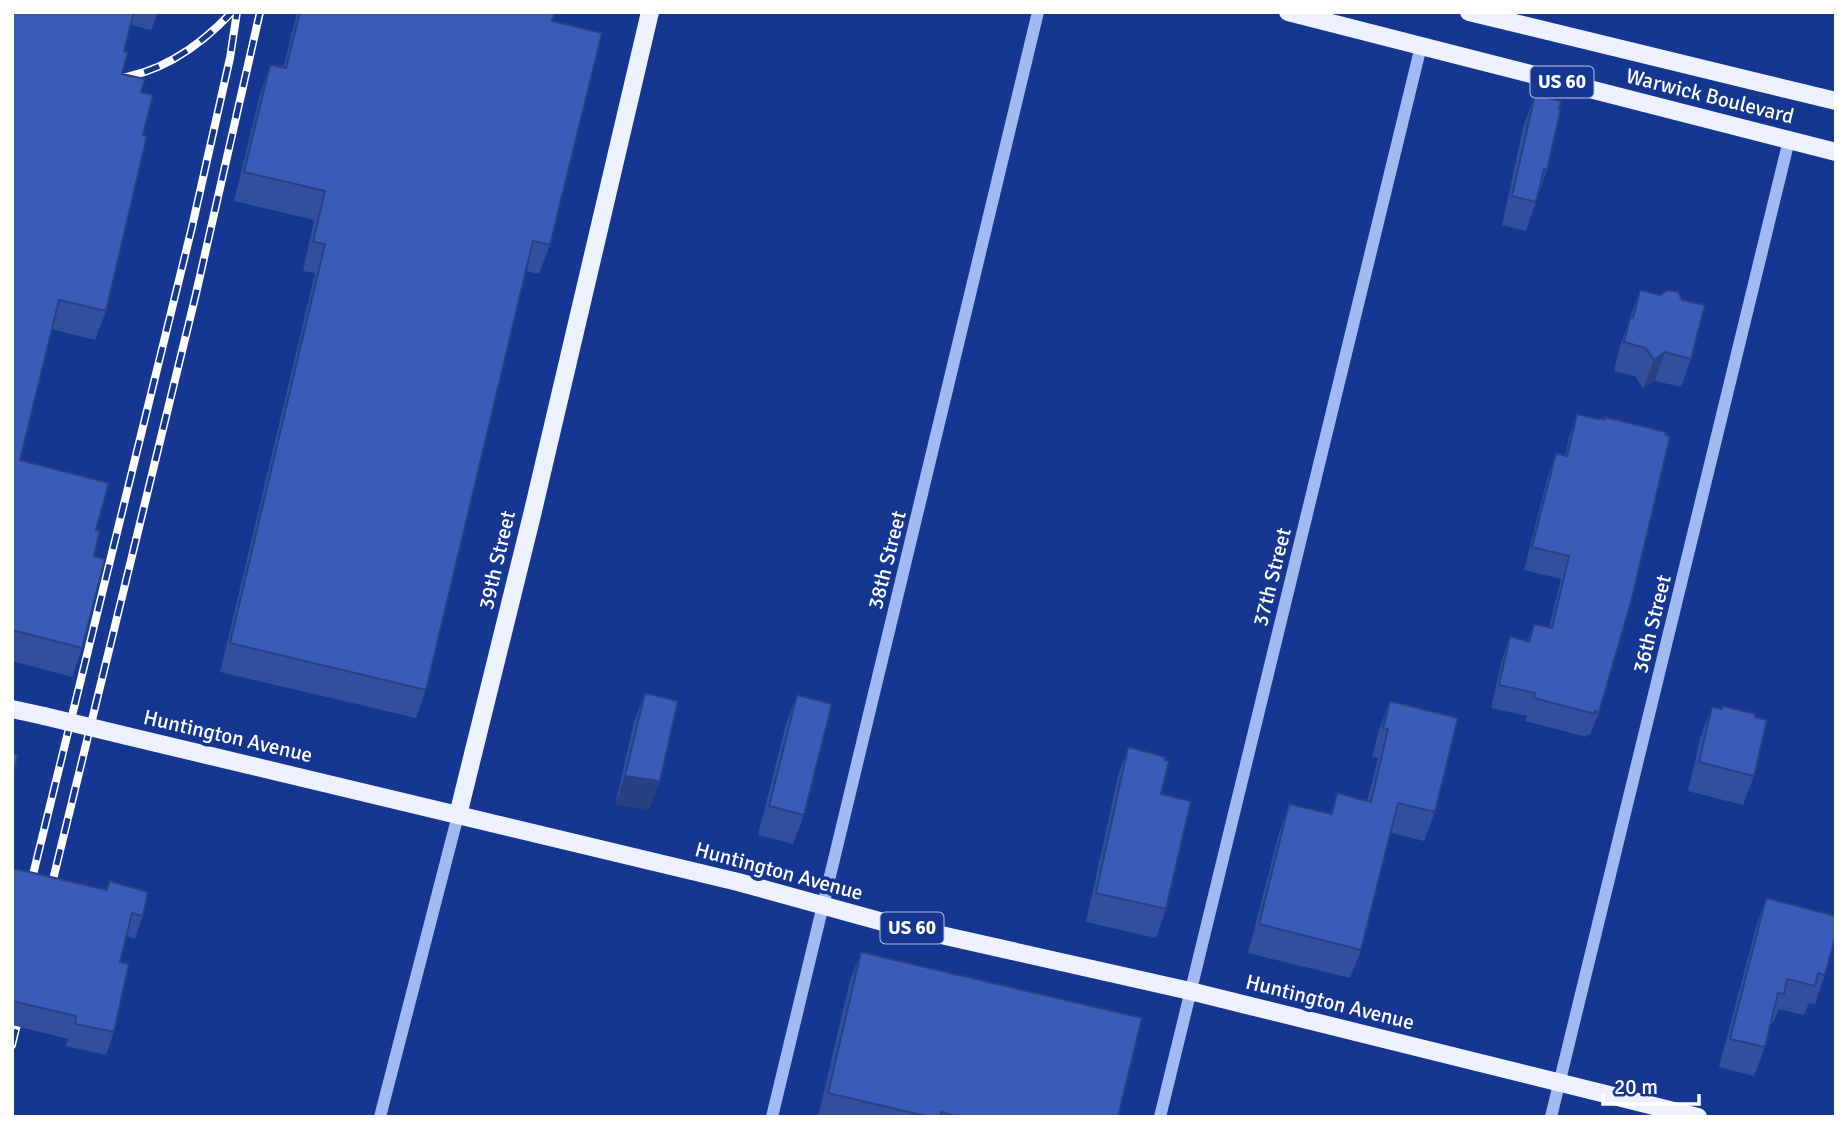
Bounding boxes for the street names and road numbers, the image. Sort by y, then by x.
street label: Warwick Boulevard [1623,63,1797,129]
road number: US 60 [1530,66,1594,97]
street label: 39th Street [473,508,521,612]
street label: 38th Street [862,508,912,612]
street label: 37th Street [1247,525,1297,629]
street label: 36th Street [1627,572,1677,676]
street label: Huntington Avenue [141,704,315,768]
street label: Huntington Avenue [692,836,866,906]
road number: US 60 [880,912,944,944]
street label: Huntington Avenue [1243,968,1417,1036]

